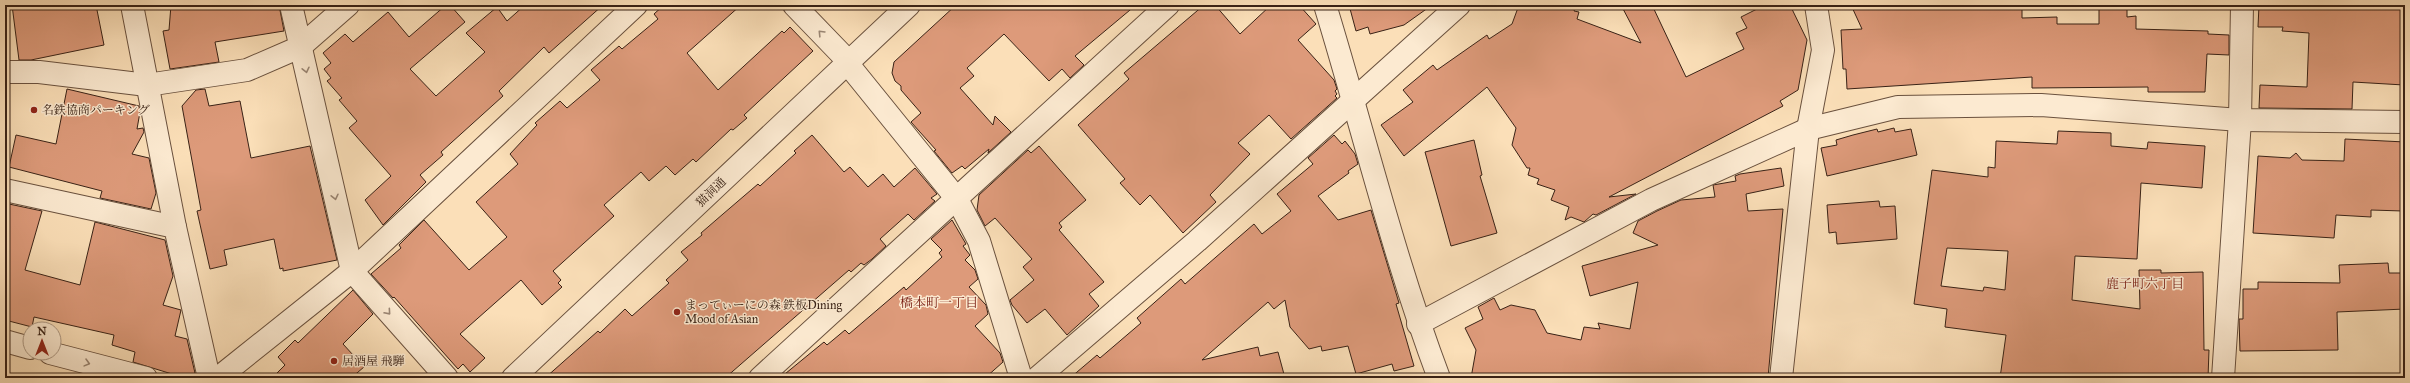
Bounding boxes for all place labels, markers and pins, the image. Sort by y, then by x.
place label: 名鉄協商パーキング [42,103,150,117]
marker: 名鉄協商パーキング [29,105,39,115]
place label: まってぃーにの森 鉄板Dining Mood of Asian [685,298,842,326]
marker: まってぃーにの森 鉄板Dining Mood of Asian [672,307,682,317]
place label: 居酒屋 飛騨 [342,354,405,368]
marker: 居酒屋 飛騨 [329,356,339,366]

